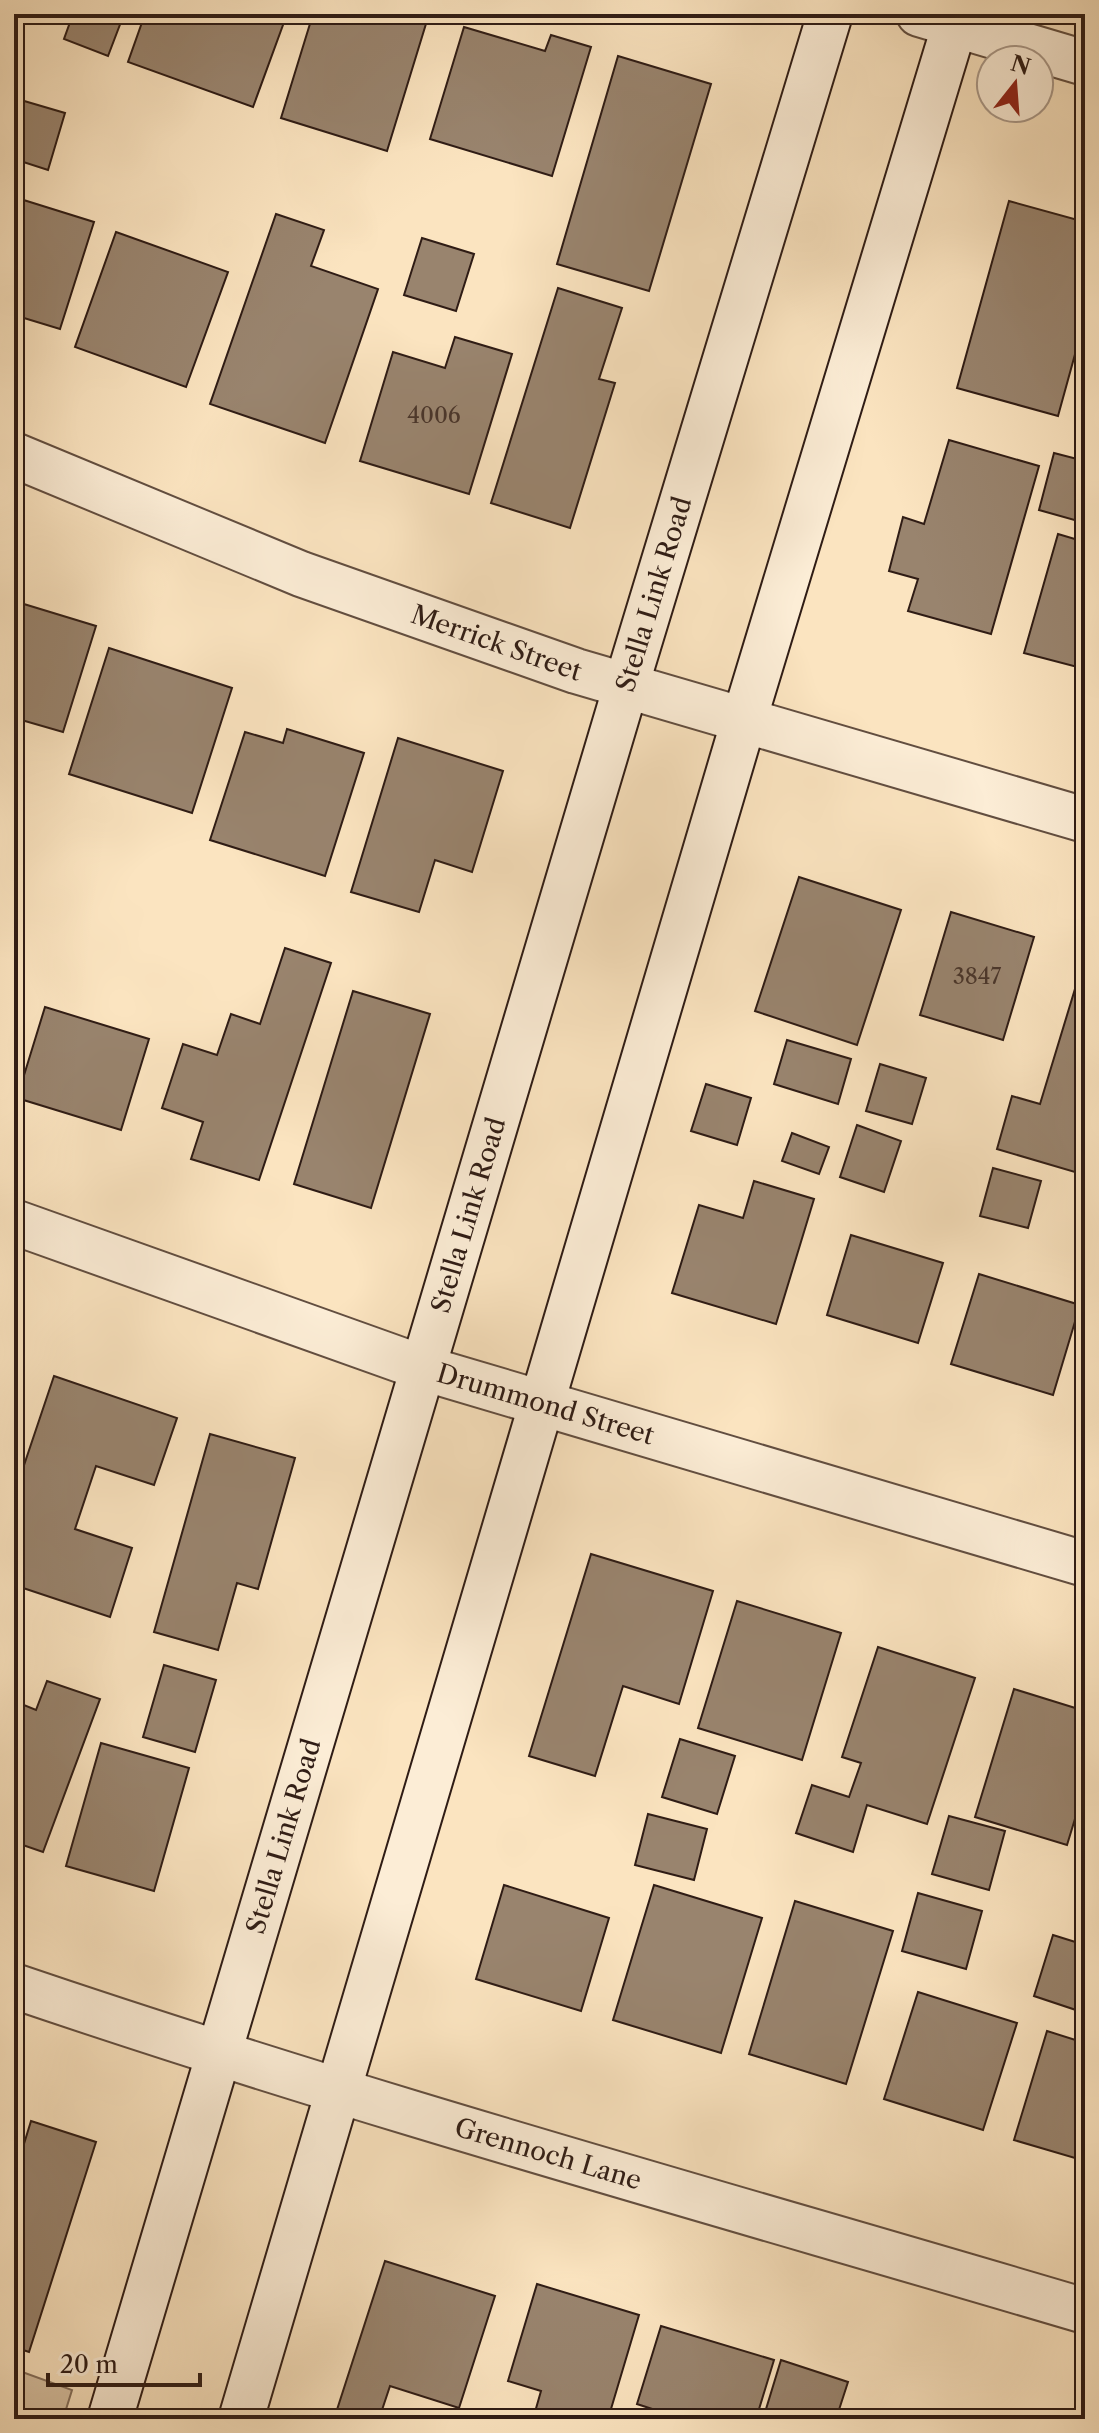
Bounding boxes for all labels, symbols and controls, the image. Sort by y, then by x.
north arrow [975,44,1055,124]
text: N [1008,50,1034,81]
house number: 4006 [407,402,461,429]
street label: Stella Link Road [609,493,699,696]
street label: Merrick Street [407,598,586,688]
house number: 3847 [953,963,1002,990]
street label: Stella Link Road [424,1114,513,1317]
street label: Drummond Street [433,1357,659,1452]
street label: Stella Link Road [239,1735,328,1938]
street label: Grennoch Lane [451,2111,645,2197]
scale bar [48,2337,200,2387]
text: 20 m [60,2350,118,2379]

